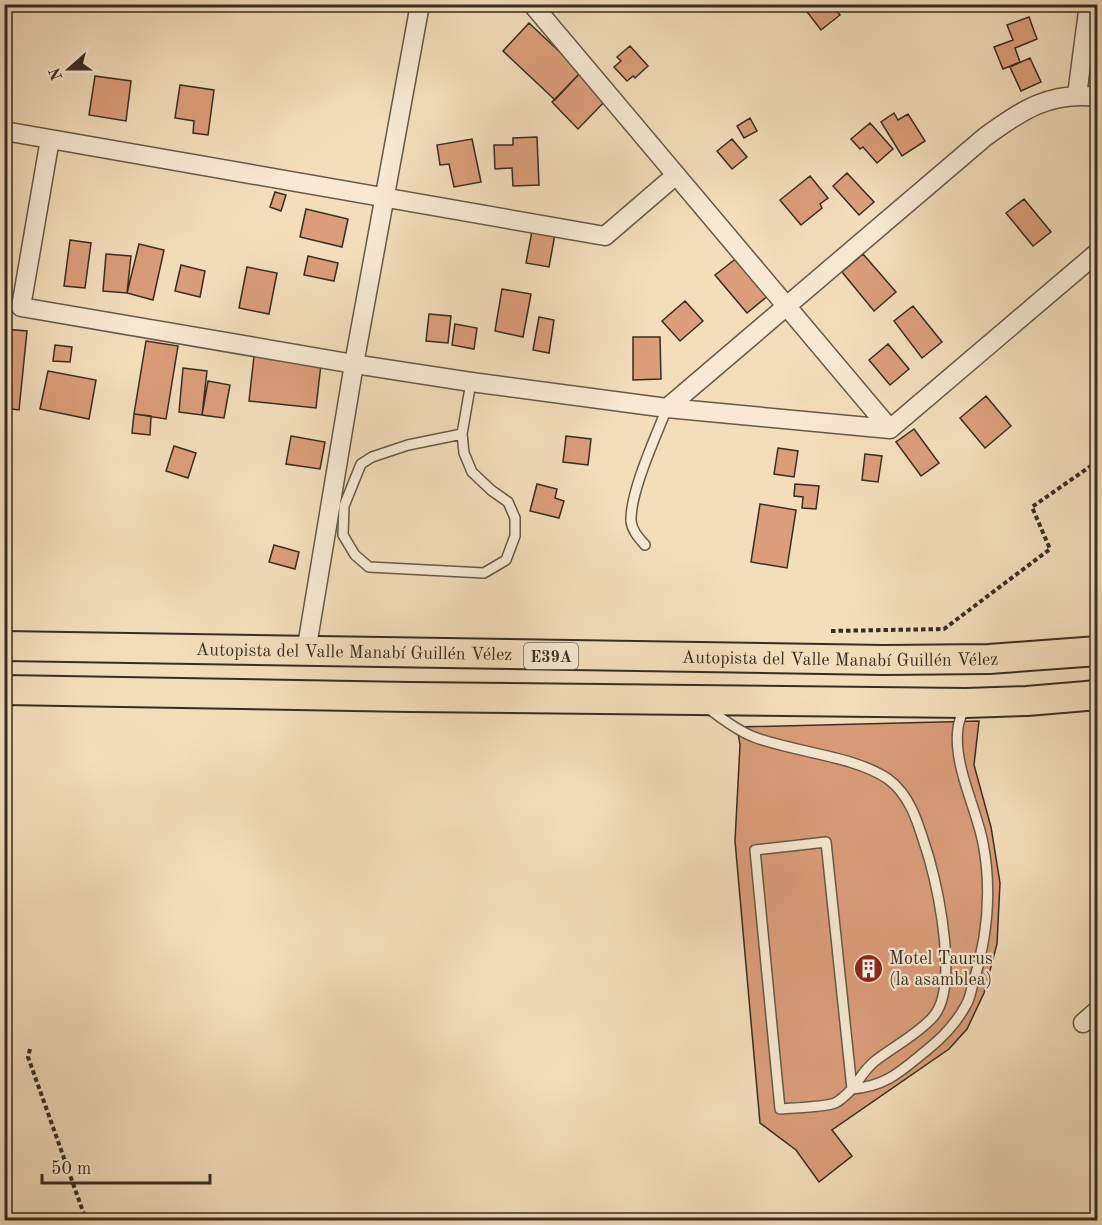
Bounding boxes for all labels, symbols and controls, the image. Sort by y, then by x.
north arrow [39,39,99,99]
text: N [47,64,67,82]
street label: Autopista del Valle Manabí Guillén Vélez [196,641,512,664]
road number: E39A [524,643,578,669]
street label: Autopista del Valle Manabí Guillén Vélez [681,649,999,670]
place label: Motel Taurus (la asamblea) [889,950,993,989]
building icon: Motel Taurus (la asamblea) [852,952,884,984]
scale bar [42,1147,210,1185]
text: 50 m [51,1160,91,1178]

